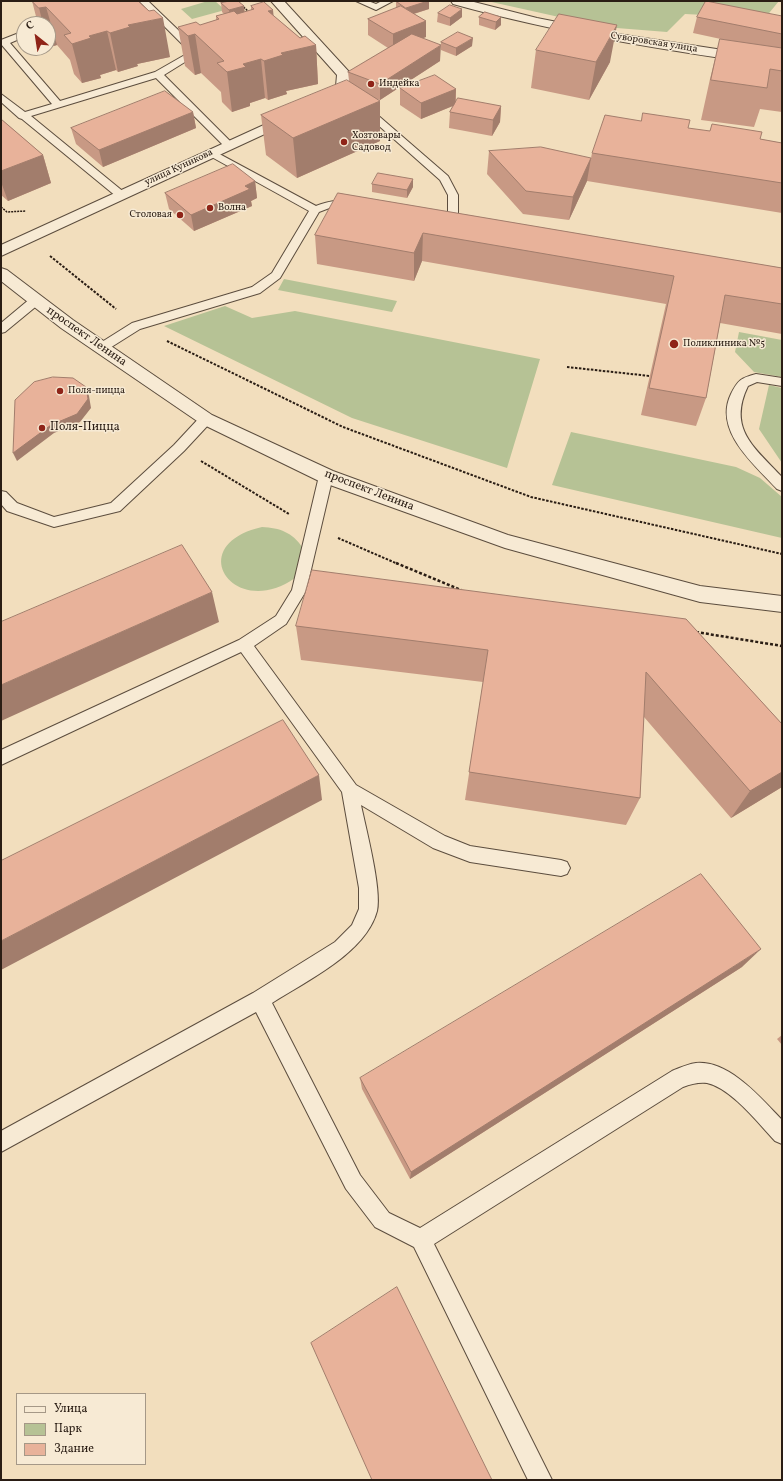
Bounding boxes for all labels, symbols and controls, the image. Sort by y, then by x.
north arrow [16,16,56,56]
text: С [23,18,37,34]
street label: Суворовская улица [610,30,698,56]
place label: Индейка [379,78,419,90]
marker: Индейка [366,79,376,89]
place label: Хозтовары Садовод [352,130,401,154]
marker: Хозтовары Садовод [339,137,349,147]
street label: улица Куникова [143,147,215,189]
place label: Волна [218,202,246,214]
marker: Волна [205,203,215,213]
place label: Столовая [129,209,172,221]
marker: Столовая [175,210,185,220]
street label: проспект Ленина [43,304,129,370]
marker: Поликлиника №5 [668,338,680,350]
place label: Поликлиника №5 [683,338,765,350]
place label: Поля-пицца [68,385,125,397]
marker: Поля-пицца [55,386,65,396]
place label: Поля-Пицца [50,421,120,435]
marker: Поля-Пицца [37,423,47,433]
street label: проспект Ленина [322,467,416,515]
legend [16,1393,146,1465]
text: Улица [54,1401,87,1417]
text: Парк [54,1421,82,1437]
text: Здание [54,1441,94,1457]

